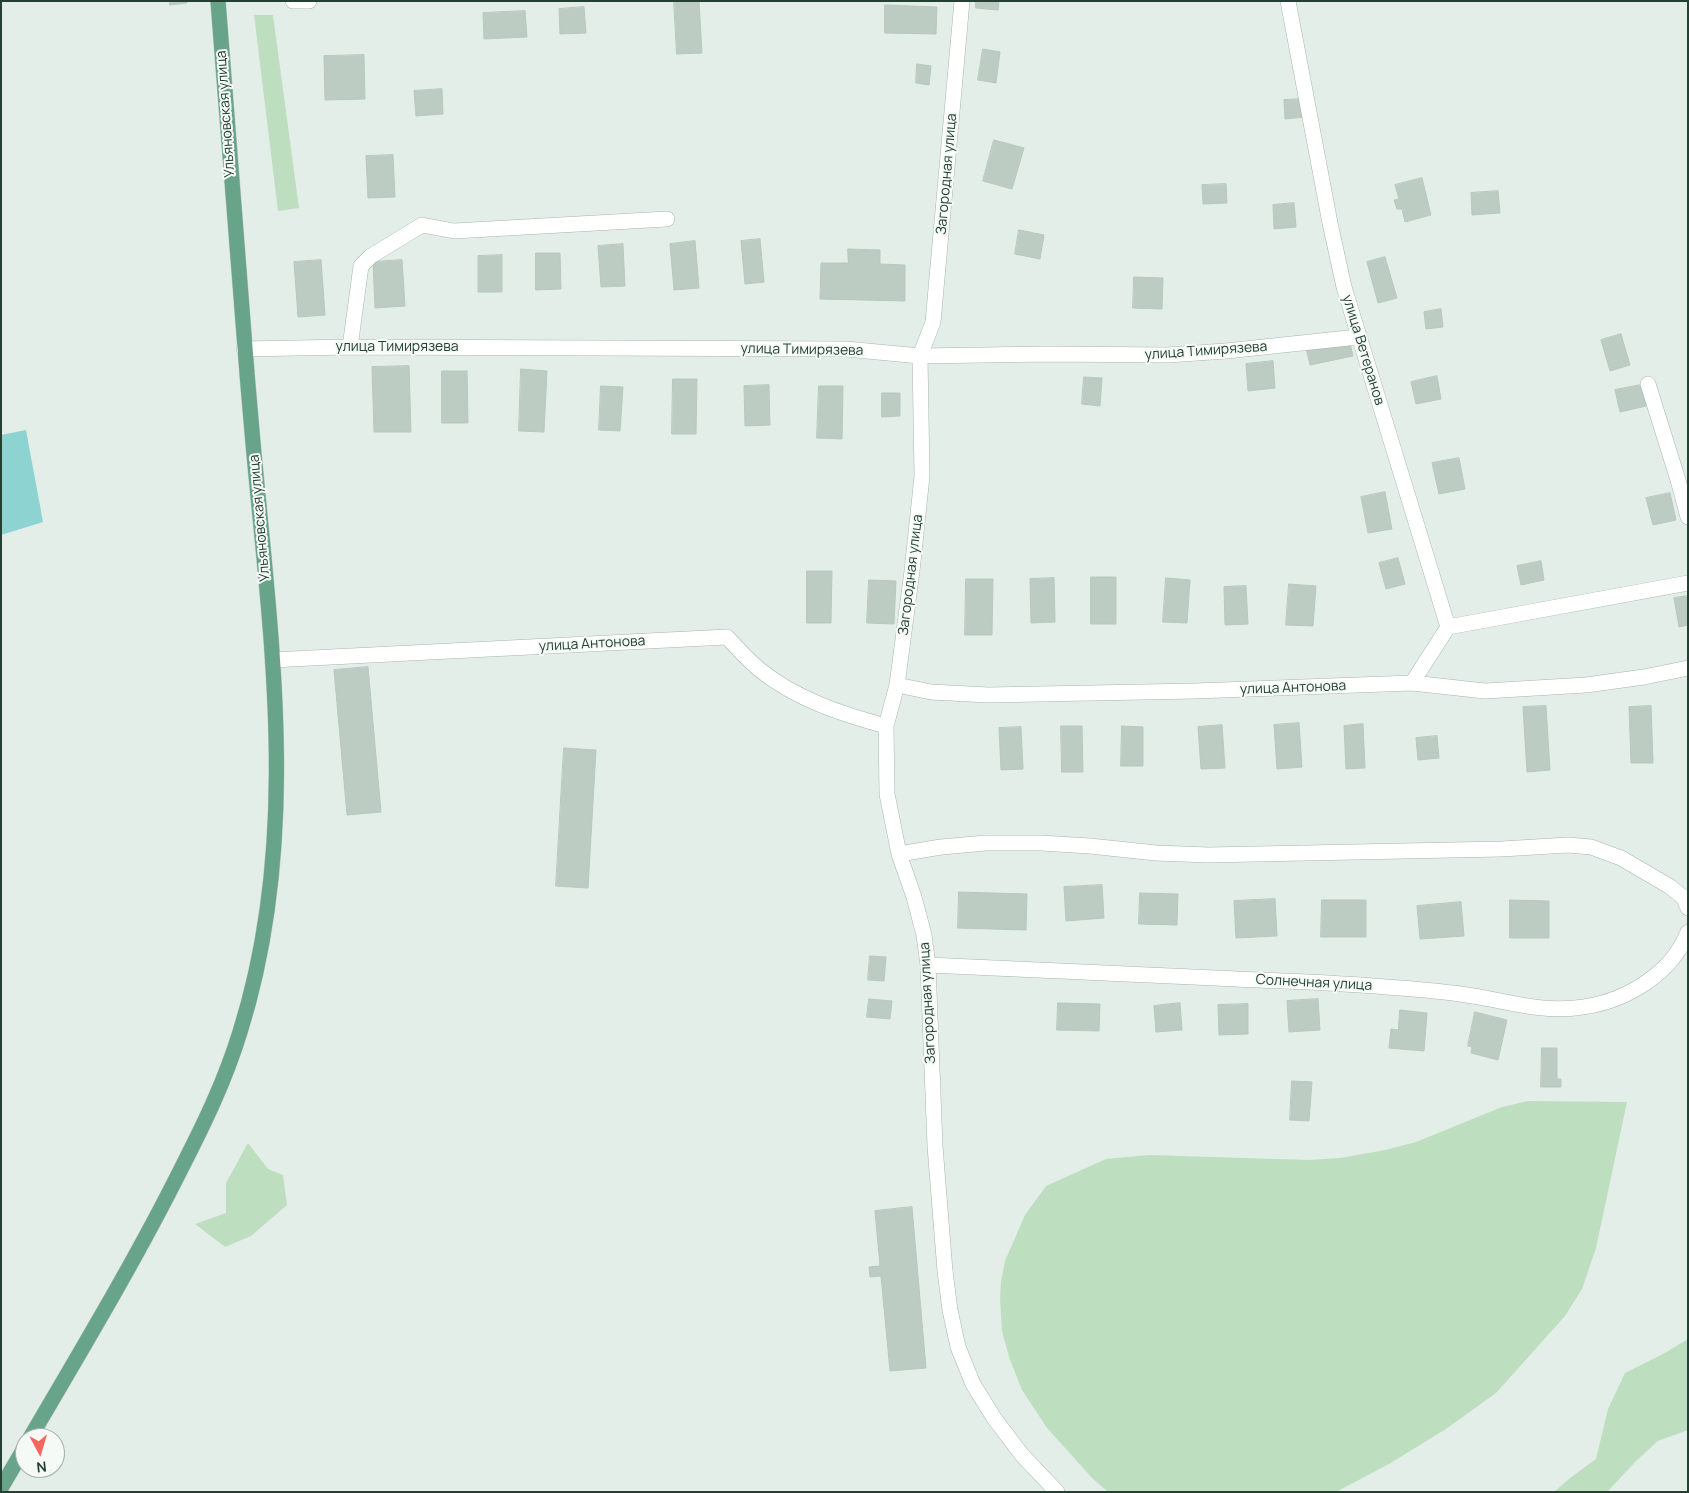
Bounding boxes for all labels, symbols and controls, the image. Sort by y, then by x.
street label: Ульяновская улица [213,50,239,178]
street label: Загородная улица [933,113,961,235]
street label: улица Ветеранов [1338,293,1388,407]
street label: улица Тимирязева [1144,338,1268,364]
street label: улица Тимирязева [336,339,458,355]
street label: улица Тимирязева [740,341,864,359]
street label: Ульяновская улица [246,454,274,582]
street label: Загородная улица [895,513,927,637]
street label: улица Антонова [538,633,646,655]
street label: улица Антонова [1239,678,1347,698]
street label: Загородная улица [916,942,940,1064]
street label: Солнечная улица [1255,972,1373,994]
north arrow [15,1428,65,1478]
text: N [36,1457,48,1477]

